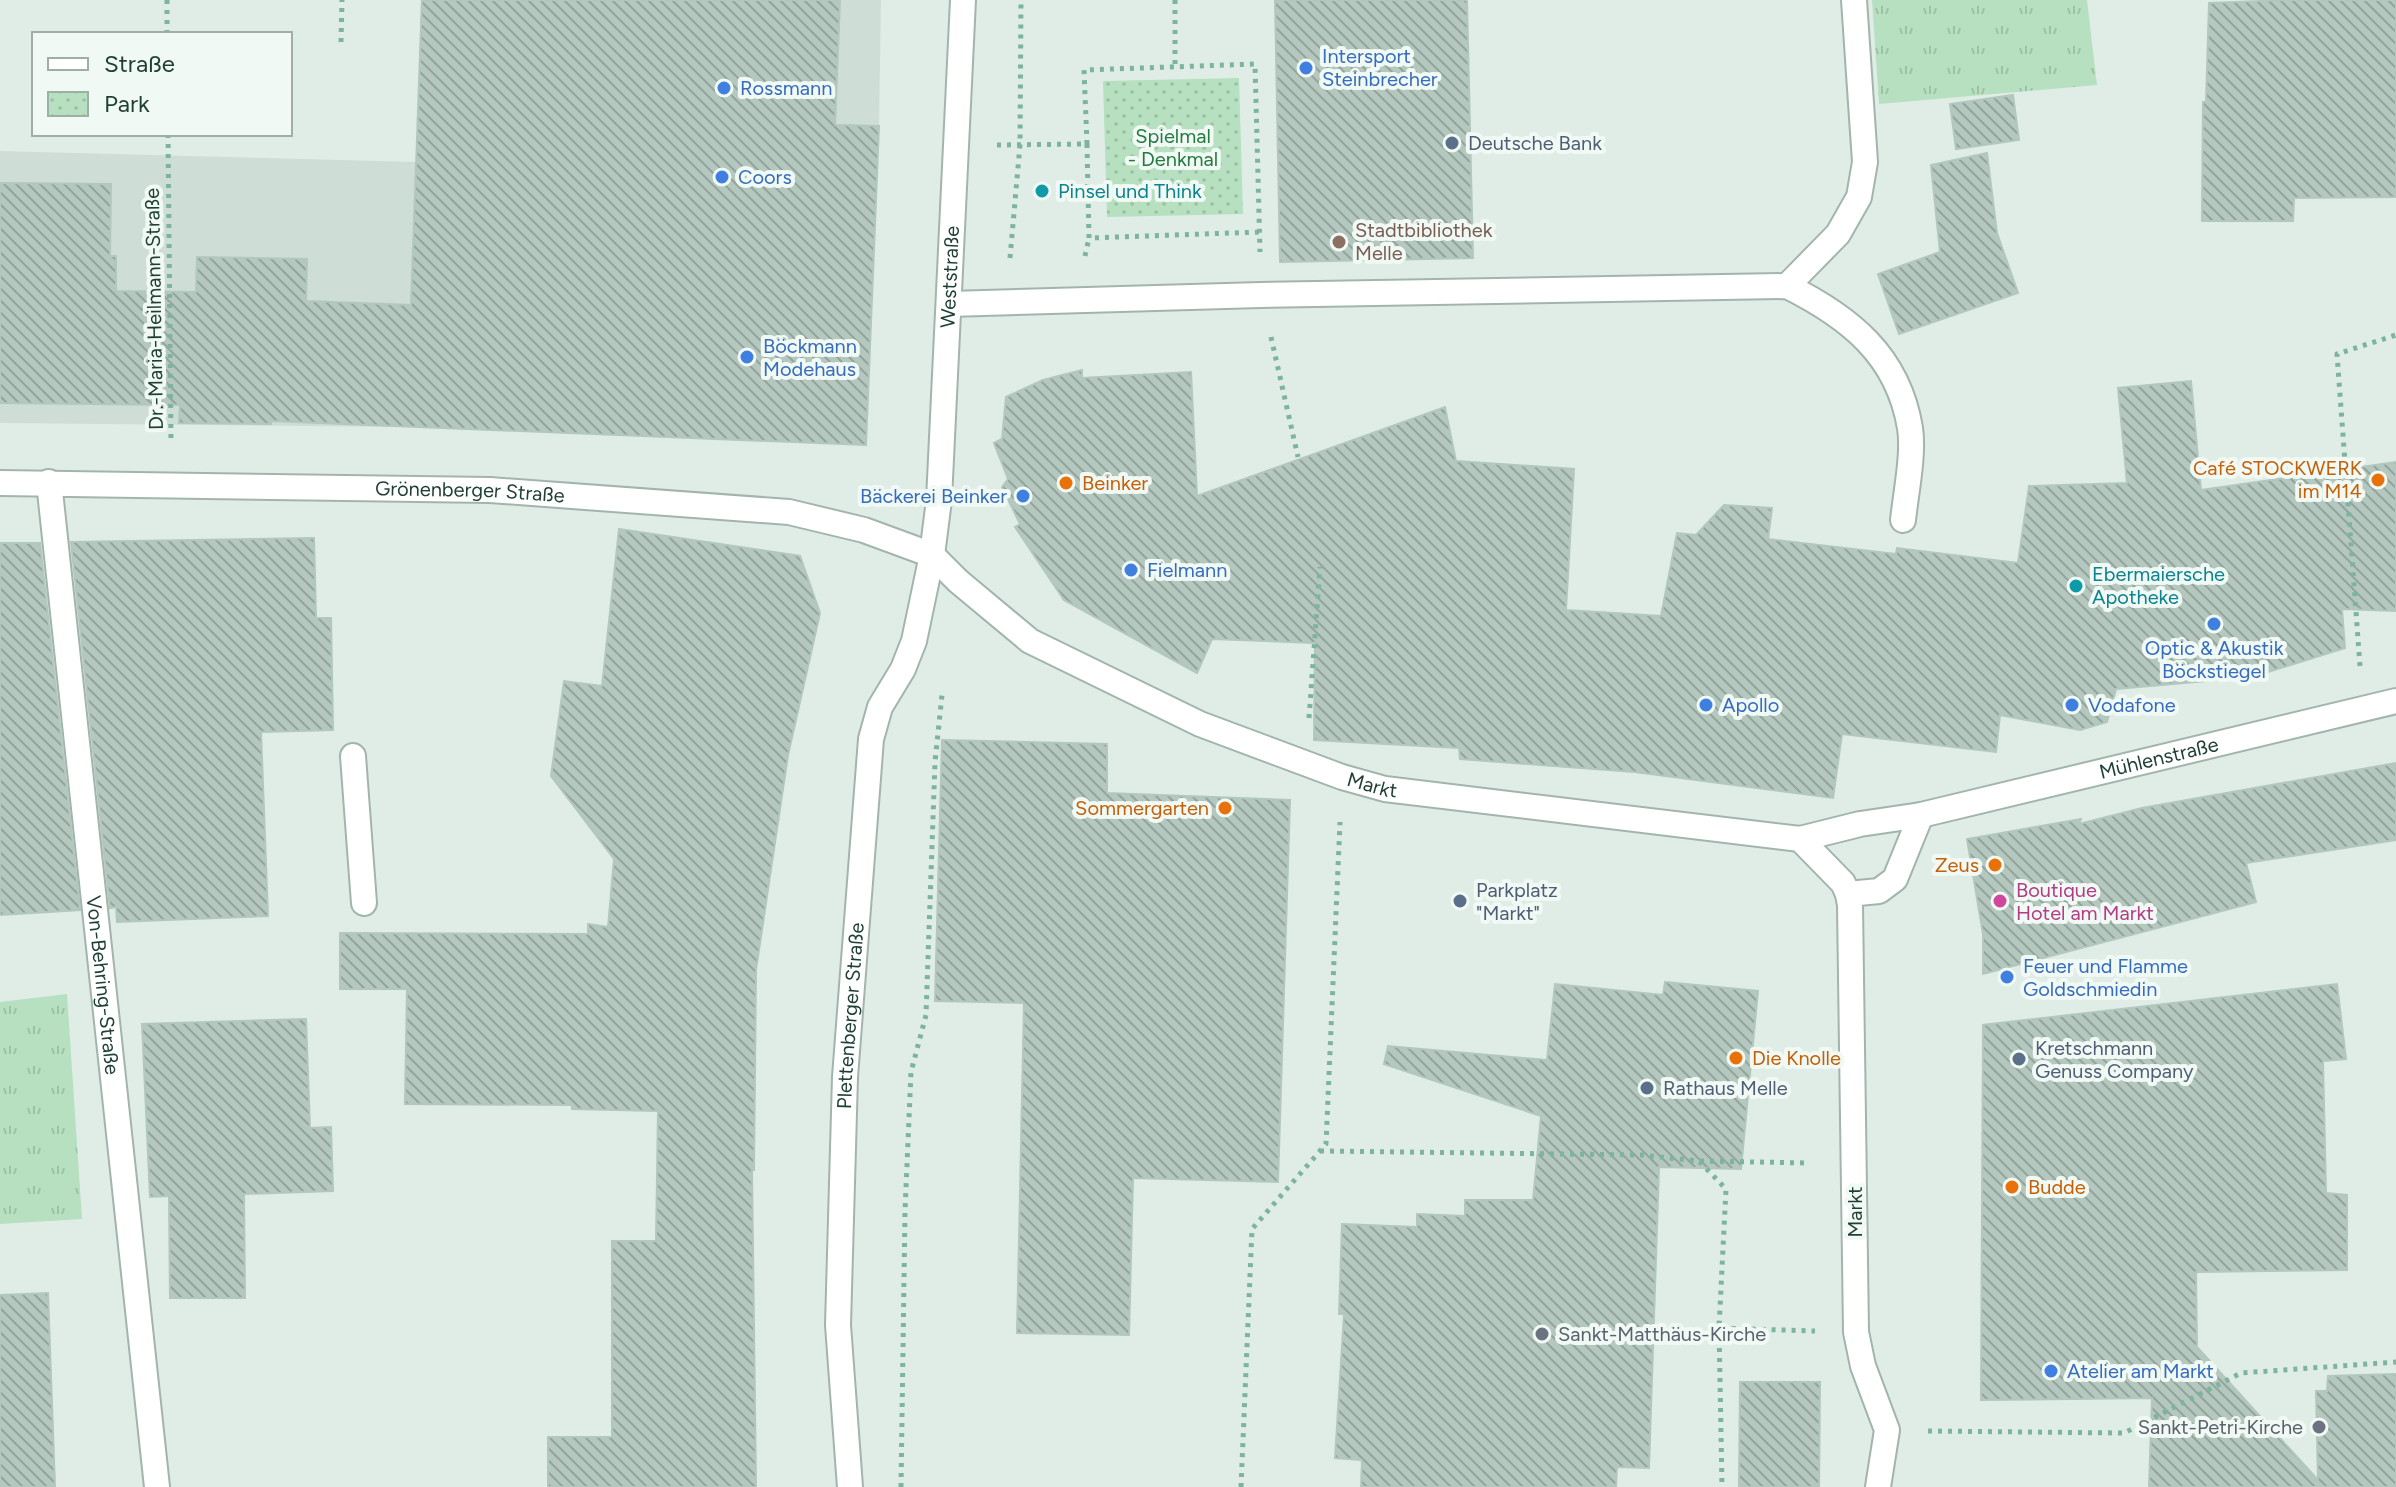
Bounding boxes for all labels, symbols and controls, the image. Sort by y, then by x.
legend [32,32,292,136]
place label: Intersport Steinbrecher [1322,44,1438,91]
text: Straße [104,49,175,78]
marker: Intersport Steinbrecher [1297,59,1315,77]
place label: Rossmann [740,76,832,100]
marker: Rossmann [715,79,733,97]
text: Park [104,89,150,118]
park label: Spielmal - Denkmal [1128,124,1218,171]
place label: Deutsche Bank [1468,131,1602,155]
marker: Deutsche Bank [1443,134,1461,152]
place label: Coors [738,165,792,189]
marker: Coors [713,168,731,186]
place label: Pinsel und Think [1058,179,1202,203]
marker: Pinsel und Think [1033,182,1051,200]
street label: Dr.-Maria-Heilmann-Straße [140,188,168,430]
place label: Stadtbibliothek Melle [1355,218,1493,265]
street label: Weststraße [935,225,964,328]
marker: Stadtbibliothek Melle [1330,233,1348,251]
place label: Böckmann Modehaus [763,334,857,381]
marker: Böckmann Modehaus [738,348,756,366]
place label: Café STOCKWERK im M14 [2193,456,2363,503]
place label: Beinker [1082,471,1148,495]
marker: Café STOCKWERK im M14 [2369,471,2387,489]
marker: Beinker [1057,474,1075,492]
street label: Grönenberger Straße [375,476,566,507]
place label: Bäckerei Beinker [860,484,1007,508]
marker: Bäckerei Beinker [1014,487,1032,505]
place label: Fielmann [1147,558,1227,582]
marker: Fielmann [1122,561,1140,579]
place label: Ebermaiersche Apotheke [2092,562,2225,609]
marker: Ebermaiersche Apotheke [2067,577,2085,595]
marker: Optic & Akustik Böckstiegel [2205,615,2223,633]
place label: Optic & Akustik Böckstiegel [2145,636,2284,683]
place label: Apollo [1722,693,1779,717]
place label: Vodafone [2088,693,2176,717]
marker: Apollo [1697,696,1715,714]
marker: Vodafone [2063,696,2081,714]
street label: Mühlenstraße [2097,732,2221,784]
street label: Markt [1344,767,1399,802]
place label: Sommergarten [1075,796,1209,820]
marker: Sommergarten [1216,799,1234,817]
place label: Zeus [1935,853,1979,877]
marker: Zeus [1986,856,2004,874]
place label: Parkplatz "Markt" [1476,878,1558,925]
place label: Boutique Hotel am Markt [2016,878,2154,925]
marker: Parkplatz "Markt" [1451,892,1469,910]
marker: Boutique Hotel am Markt [1991,892,2009,910]
street label: Von-Behring-Straße [82,894,125,1076]
street label: Plettenberger Straße [832,922,869,1109]
place label: Feuer und Flamme Goldschmiedin [2023,954,2188,1001]
marker: Feuer und Flamme Goldschmiedin [1998,968,2016,986]
place label: Kretschmann Genuss Company [2035,1036,2194,1083]
place label: Die Knolle [1752,1046,1841,1070]
marker: Die Knolle [1727,1049,1745,1067]
marker: Kretschmann Genuss Company [2010,1050,2028,1068]
place label: Rathaus Melle [1663,1076,1788,1100]
marker: Rathaus Melle [1638,1079,1656,1097]
place label: Budde [2028,1175,2086,1199]
marker: Budde [2003,1178,2021,1196]
street label: Markt [1843,1186,1867,1238]
place label: Sankt-Matthäus-Kirche [1558,1322,1766,1346]
marker: Sankt-Matthäus-Kirche [1533,1325,1551,1343]
place label: Atelier am Markt [2067,1359,2214,1383]
marker: Atelier am Markt [2042,1362,2060,1380]
place label: Sankt-Petri-Kirche [2138,1415,2303,1439]
marker: Sankt-Petri-Kirche [2310,1418,2328,1436]

